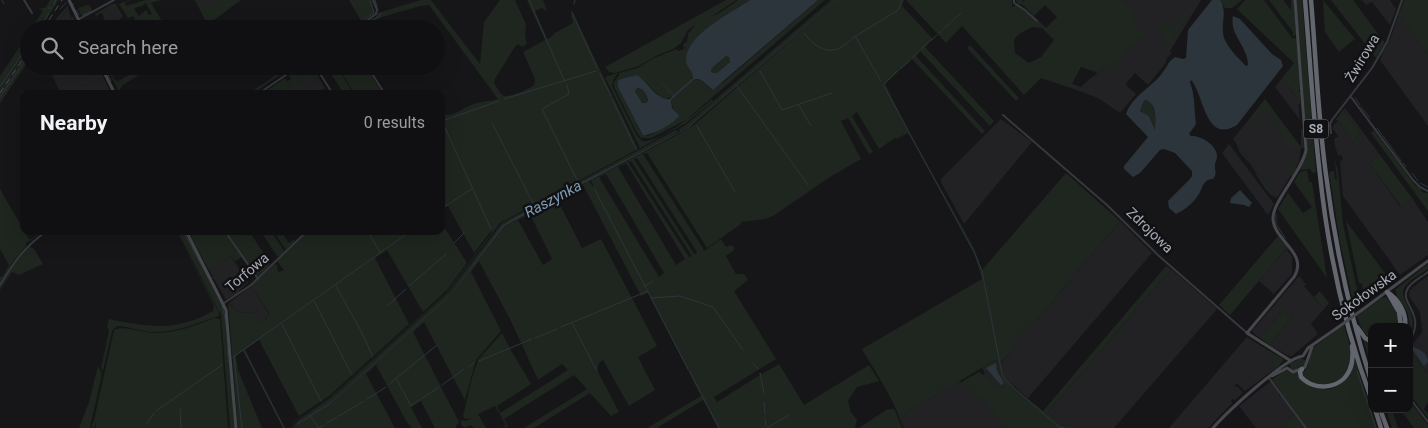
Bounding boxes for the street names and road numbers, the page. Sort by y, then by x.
street label: Żwirowa [1342,31,1382,85]
road number: S8 [1304,120,1328,138]
street label: Zdrojowa [1124,204,1176,256]
street label: Torfowa [222,249,272,295]
street label: Sokołowska [1329,266,1399,324]

